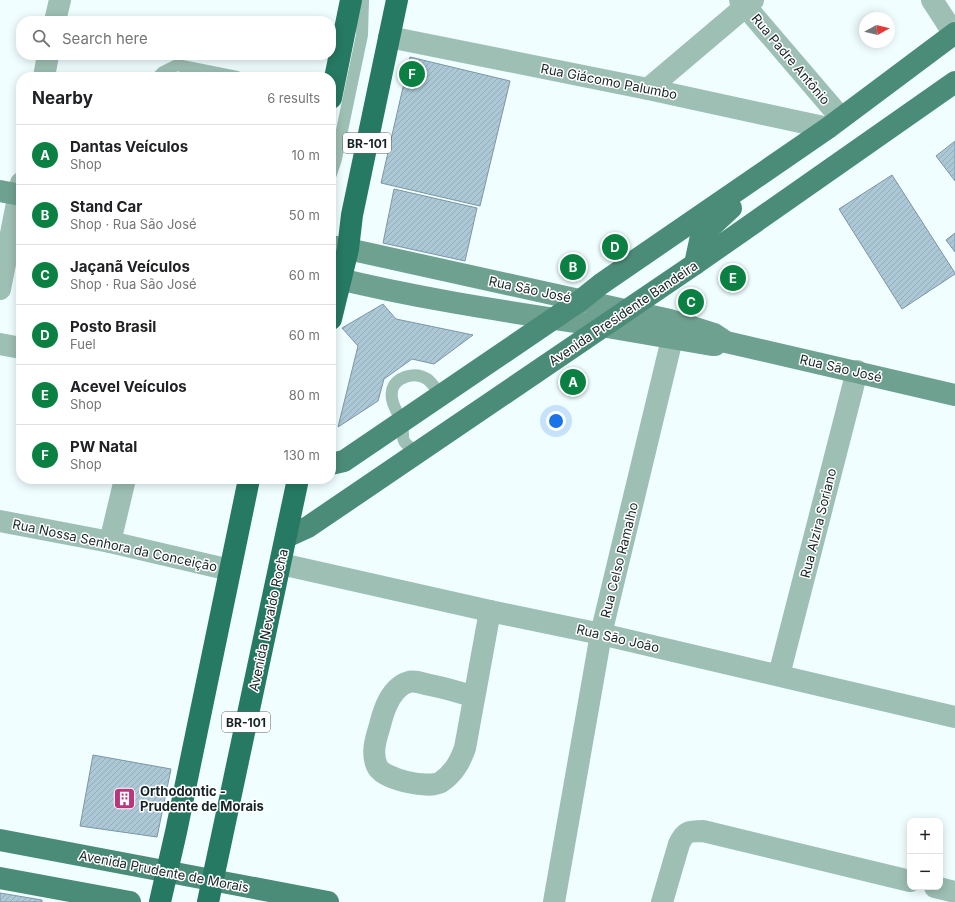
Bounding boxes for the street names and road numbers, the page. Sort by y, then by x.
street label: Rua Padre Antônio [748,10,834,108]
street label: Rua Giácomo Palumbo [539,60,679,102]
road number: BR-101 [343,133,391,153]
street label: Avenida Presidente Bandeira [546,257,700,369]
street label: Rua São José [487,272,573,306]
street label: Rua São José [798,351,884,385]
street label: Rua Alzira Soriano [797,466,839,579]
street label: Rua Celso Ramalho [597,500,641,619]
street label: Rua Nossa Senhora da Conceição [11,515,219,575]
street label: Avenida Nevaldo Rocha [245,547,291,693]
street label: Rua São João [575,621,661,655]
road number: BR-101 [222,712,270,732]
street label: Avenida Prudente de Morais [78,847,251,895]

